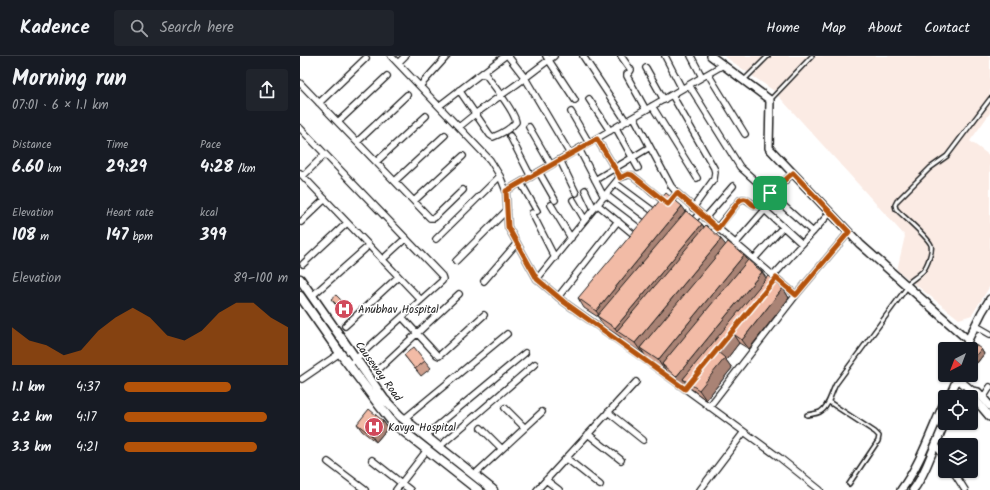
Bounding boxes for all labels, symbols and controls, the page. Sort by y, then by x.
search box [114,10,394,46]
text: Kadence [20,13,90,43]
text: Search here [160,16,234,40]
icon: search [128,17,150,39]
text: Home [766,17,800,39]
text: Map [822,17,846,39]
text: About [868,17,902,39]
text: Contact [924,17,970,39]
text: Morning run [12,62,127,97]
button: share [246,69,288,111]
text: 07:01 · 6 × 1.1 km [12,95,109,116]
text: Distance [12,136,52,154]
text: Time [106,136,128,154]
text: Pace [200,136,221,154]
text: 6.60 [12,154,43,181]
text: 29:29 [106,154,147,181]
text: 4:28 [200,154,233,181]
text: km [43,160,62,178]
text: /km [233,160,256,178]
pin [753,176,787,210]
icon: arrive [759,182,781,204]
text: Elevation [12,204,54,222]
text: Heart rate [106,204,154,222]
text: kcal [200,204,218,222]
text: 108 [12,222,36,249]
text: 147 [106,222,128,249]
text: 399 [200,222,227,249]
text: m [36,228,49,246]
text: bpm [128,228,153,246]
text: Elevation [12,268,61,289]
text: 89–100 m [233,268,288,289]
hospital icon: Anubhav Hospital [333,298,355,320]
place label: Anubhav Hospital [358,301,439,319]
street label: Causeway Road [350,338,407,406]
north arrow [938,342,978,382]
map controls [938,342,978,478]
text: 1.1 km [12,377,45,398]
text: 4:37 [76,377,100,398]
button: locate [938,390,978,430]
text: 2.2 km [12,407,52,428]
text: 4:17 [76,407,96,428]
hospital icon: Kavya Hospital [363,416,385,438]
place label: Kavya Hospital [388,419,456,437]
text: 3.3 km [12,437,51,458]
text: 4:21 [76,437,98,458]
button: layers [938,438,978,478]

